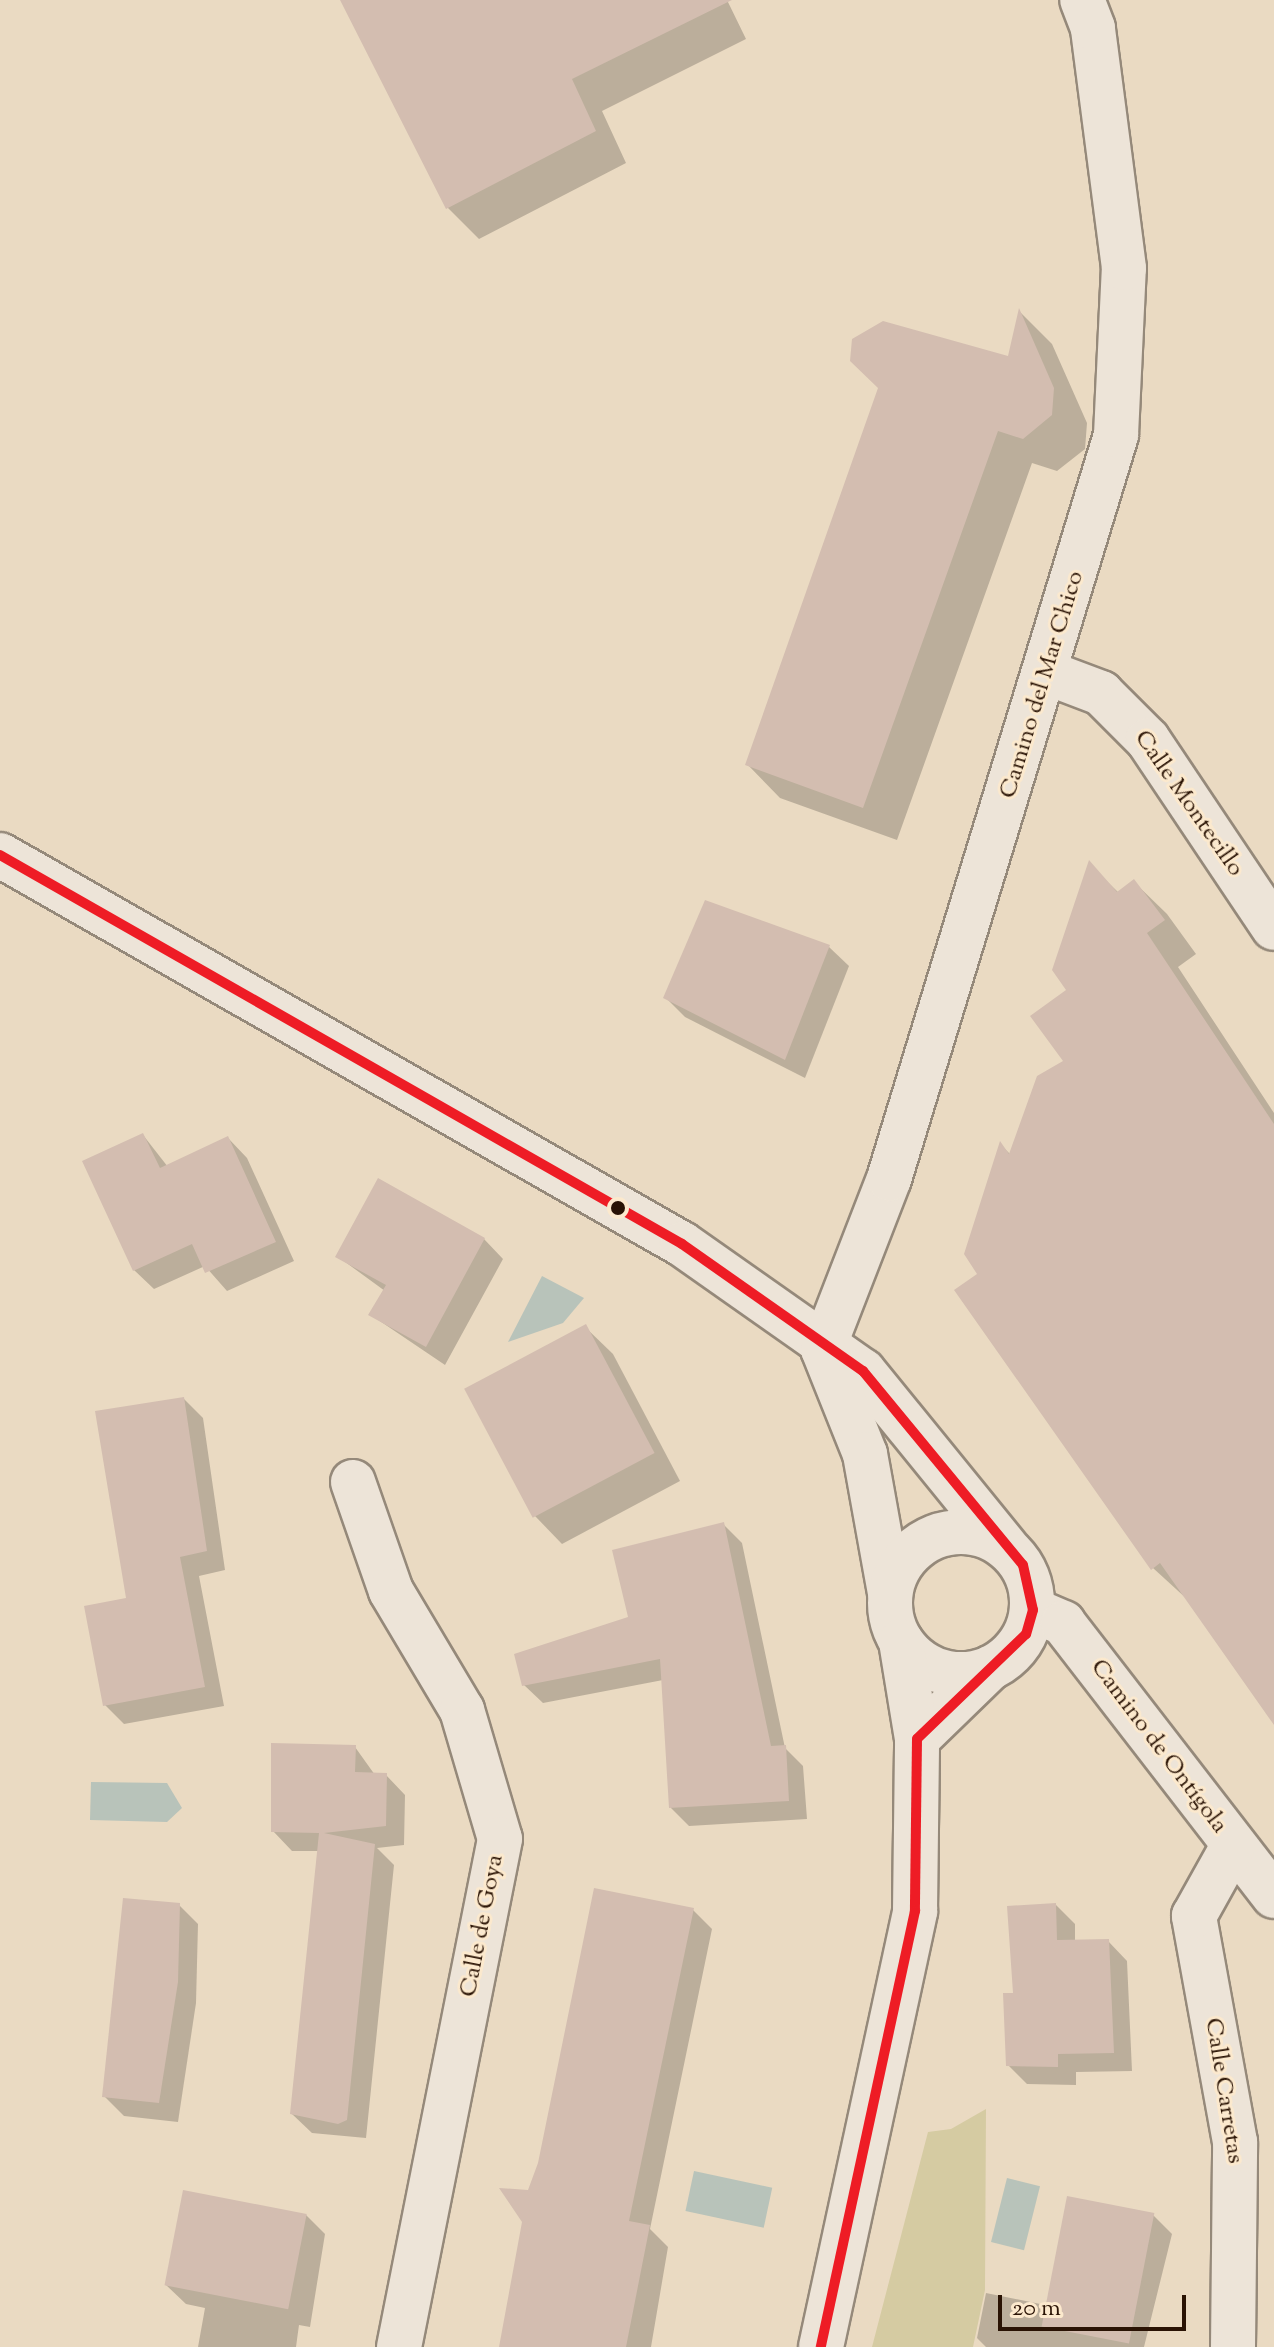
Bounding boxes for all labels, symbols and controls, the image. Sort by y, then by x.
street label: Camino del Mar Chico [995,568,1091,802]
street label: Calle Montecillo [1127,725,1249,883]
unlabelled marker [610,1200,626,1216]
street label: Camino de Ontígola [1083,1654,1233,1840]
street label: Calle de Goya [455,1852,511,2000]
street label: Calle Carretas [1197,2016,1249,2166]
scale bar [1002,2279,1190,2329]
text: 20 m [1012,2292,1061,2326]

